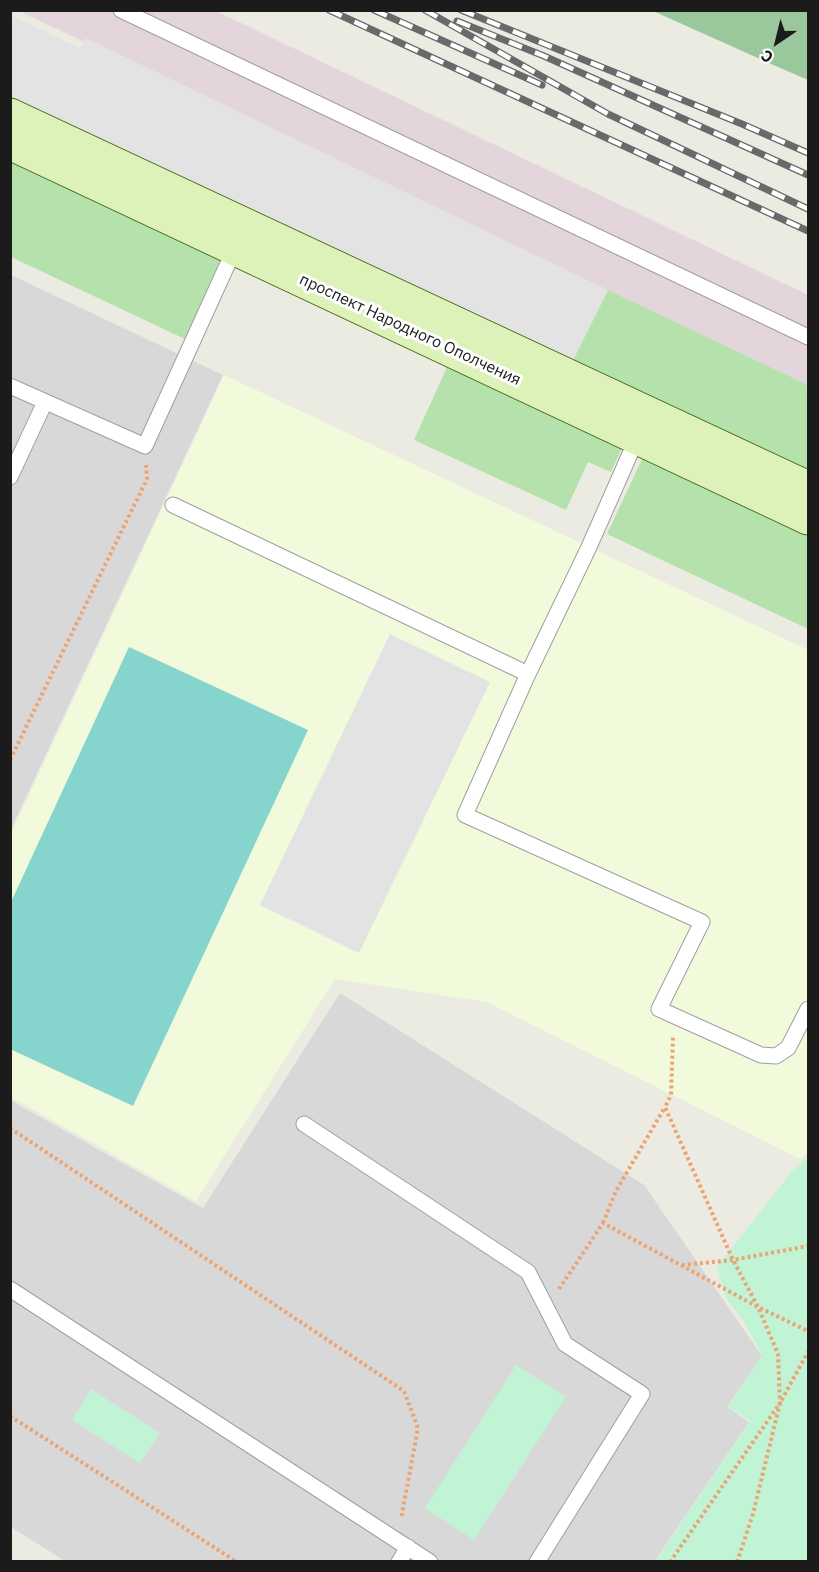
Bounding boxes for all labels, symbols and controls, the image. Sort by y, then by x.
north arrow [747,12,807,72]
text: С [757,46,777,68]
street label: проспект Народного Ополчения [296,270,524,390]

